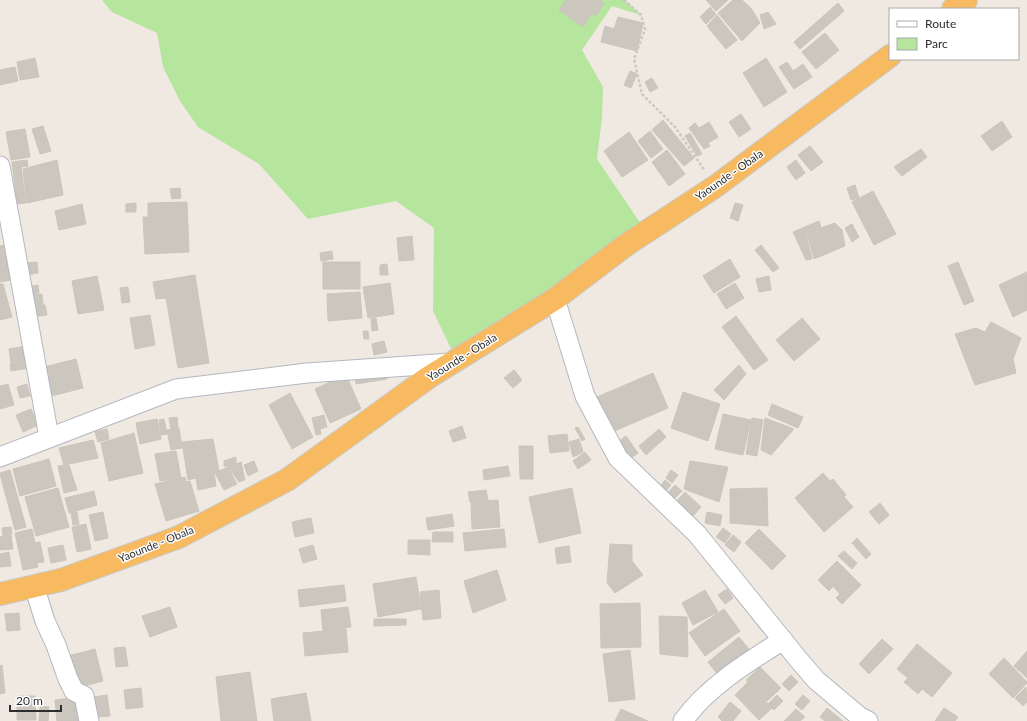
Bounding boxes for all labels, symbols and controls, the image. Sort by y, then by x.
legend [889,8,1019,60]
text: Route [925,16,956,31]
text: Parc [925,36,948,51]
street label: Yaounde - Obala [692,146,765,203]
street label: Yaounde - Obala [424,330,499,383]
street label: Yaounde - Obala [116,523,195,564]
scale bar [10,687,61,713]
text: 20 m [16,693,43,708]

